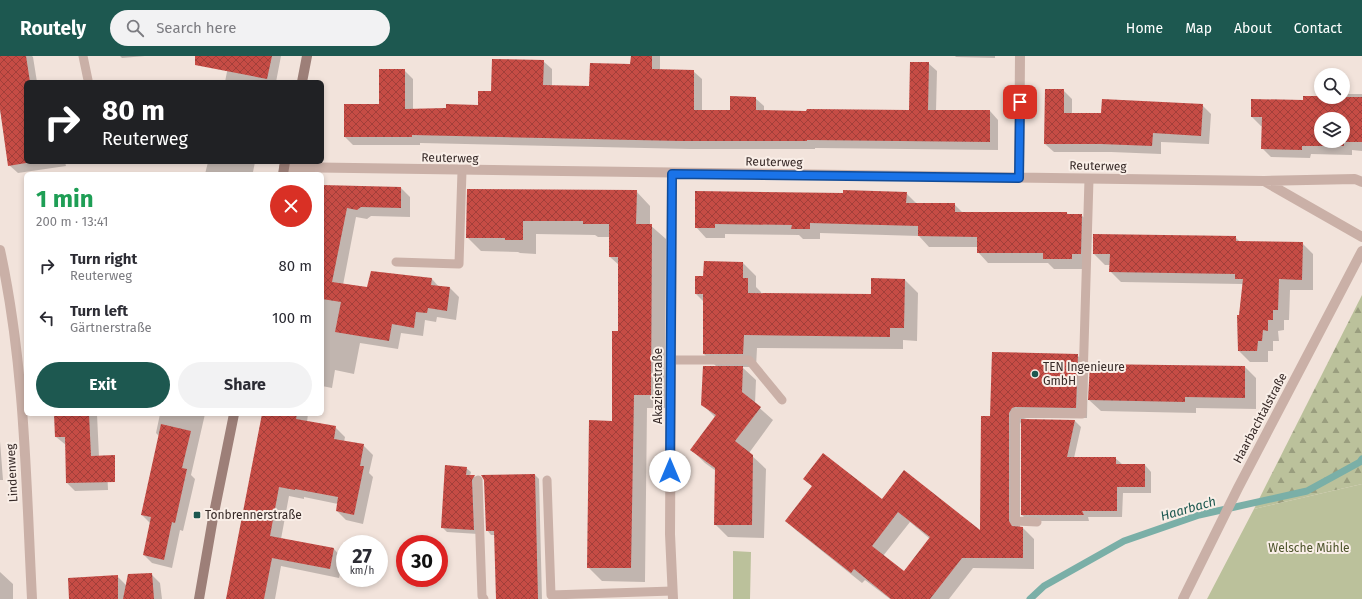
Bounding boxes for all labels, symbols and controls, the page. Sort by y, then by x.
search box [110,10,390,46]
text: Routely [20,17,86,40]
icon: search [124,17,146,39]
text: Search here [156,19,236,37]
text: Home [1126,20,1163,37]
text: Map [1185,20,1212,37]
text: About [1234,20,1272,37]
text: Contact [1294,20,1342,37]
map controls [1314,68,1350,148]
button: search [1314,68,1350,104]
pin [1003,85,1037,119]
icon: arrive [1009,91,1031,113]
text: 80 m [102,94,165,127]
icon: right [36,96,88,148]
button: layers [1314,112,1350,148]
text: Reuterweg [102,128,188,150]
street label: Reuterweg [421,151,480,166]
street label: Reuterweg [745,155,804,170]
street label: Reuterweg [1069,159,1128,174]
text: 1 min [36,185,94,213]
button: close [270,185,312,227]
text: 200 m · 13:41 [36,214,109,229]
text: Turn right [70,250,137,268]
icon: right [36,255,58,277]
text: 80 m [279,257,312,275]
text: Reuterweg [70,268,132,283]
text: Turn left [70,302,128,320]
icon: left [36,307,58,329]
text: 100 m [272,309,312,327]
text: Gärtnerstraße [70,320,152,335]
street label: Akazienstraße [651,348,665,424]
place label: TEN Ingenieure GmbH [1043,360,1125,388]
button: Exit [36,362,170,408]
button: Share [178,362,312,408]
marker: TEN Ingenieure GmbH [1030,369,1040,379]
street label: Haarbachtalstraße [1230,370,1290,466]
street label: Lindenweg [3,443,21,503]
position arrow [649,450,691,492]
water label: Haarbach [1159,493,1218,524]
place label: Tonbrennerstraße [205,508,302,522]
marker: Tonbrennerstraße [192,510,202,520]
speed limit sign: 30 [396,535,448,587]
park label: Welsche Mühle [1268,541,1350,555]
text: 27 [352,544,372,568]
text: km/h [350,565,374,577]

